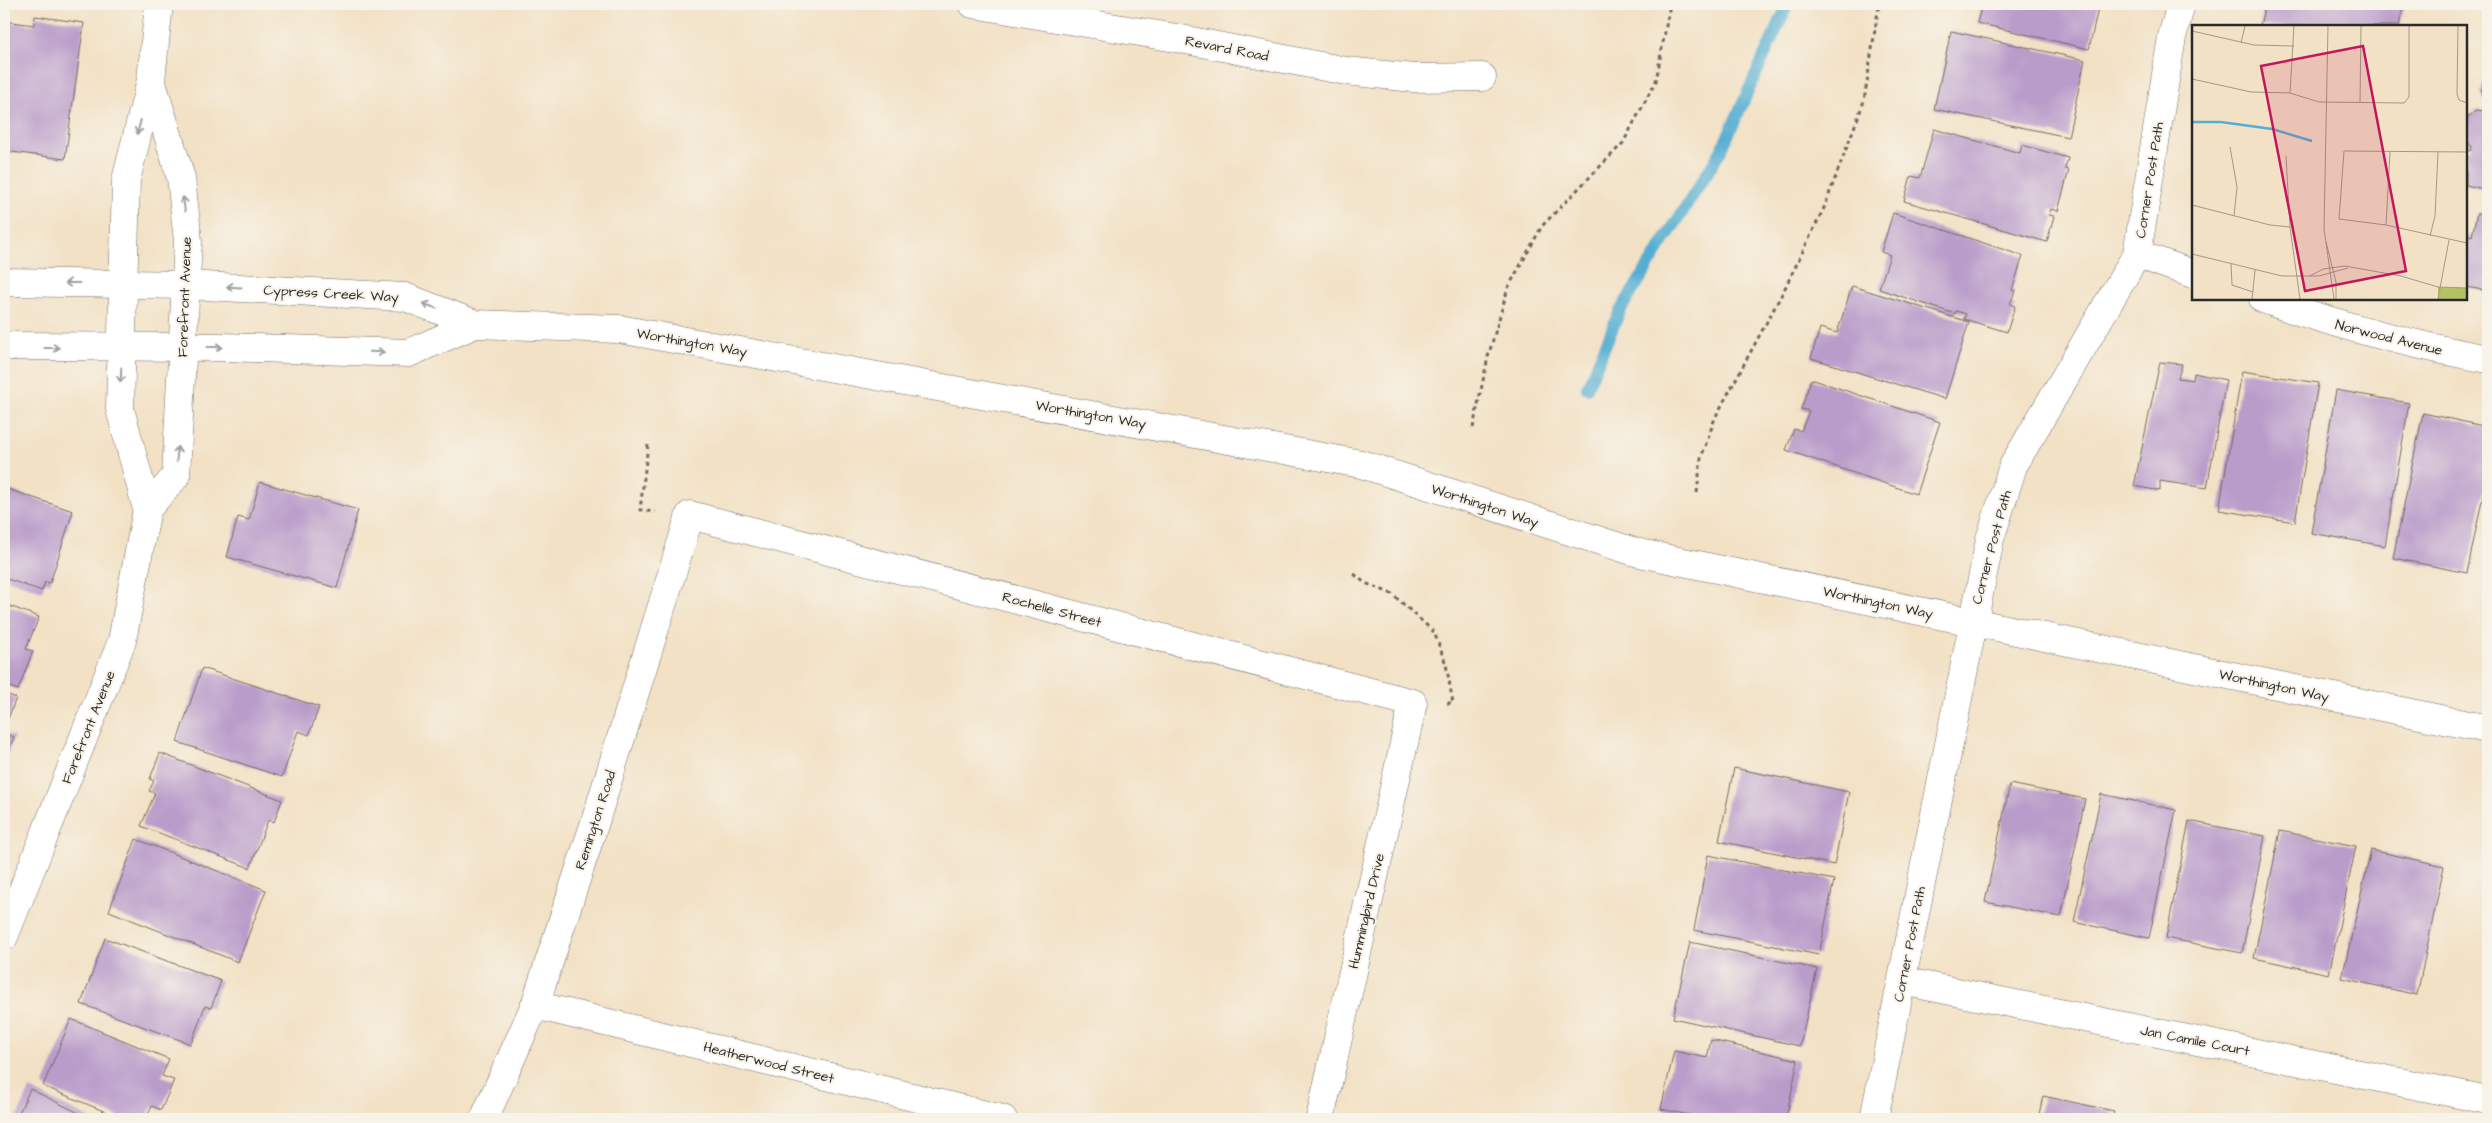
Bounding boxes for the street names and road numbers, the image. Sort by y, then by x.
street label: Revard Road [1183,31,1270,67]
street label: Corner Post Path [2131,121,2169,240]
street label: Forefront Avenue [173,236,197,358]
street label: Cypress Creek Way [263,280,399,308]
street label: Norwood Avenue [2333,315,2445,361]
street label: Worthington Way [635,323,749,363]
street label: Worthington Way [1034,395,1148,435]
street label: Worthington Way [1428,479,1541,533]
street label: Corner Post Path [1967,488,2017,606]
street label: Worthington Way [1821,582,1935,624]
street label: Rochelle Street [1000,587,1104,633]
street label: Worthington Way [2217,665,2331,707]
street label: Forefront Avenue [57,667,121,787]
street label: Remington Road [571,768,621,872]
street label: Hummingbird Drive [1344,851,1390,971]
street label: Corner Post Path [1889,885,1931,1004]
street label: Jan Camile Court [2138,1021,2251,1061]
street label: Heatherwood Street [701,1037,837,1089]

